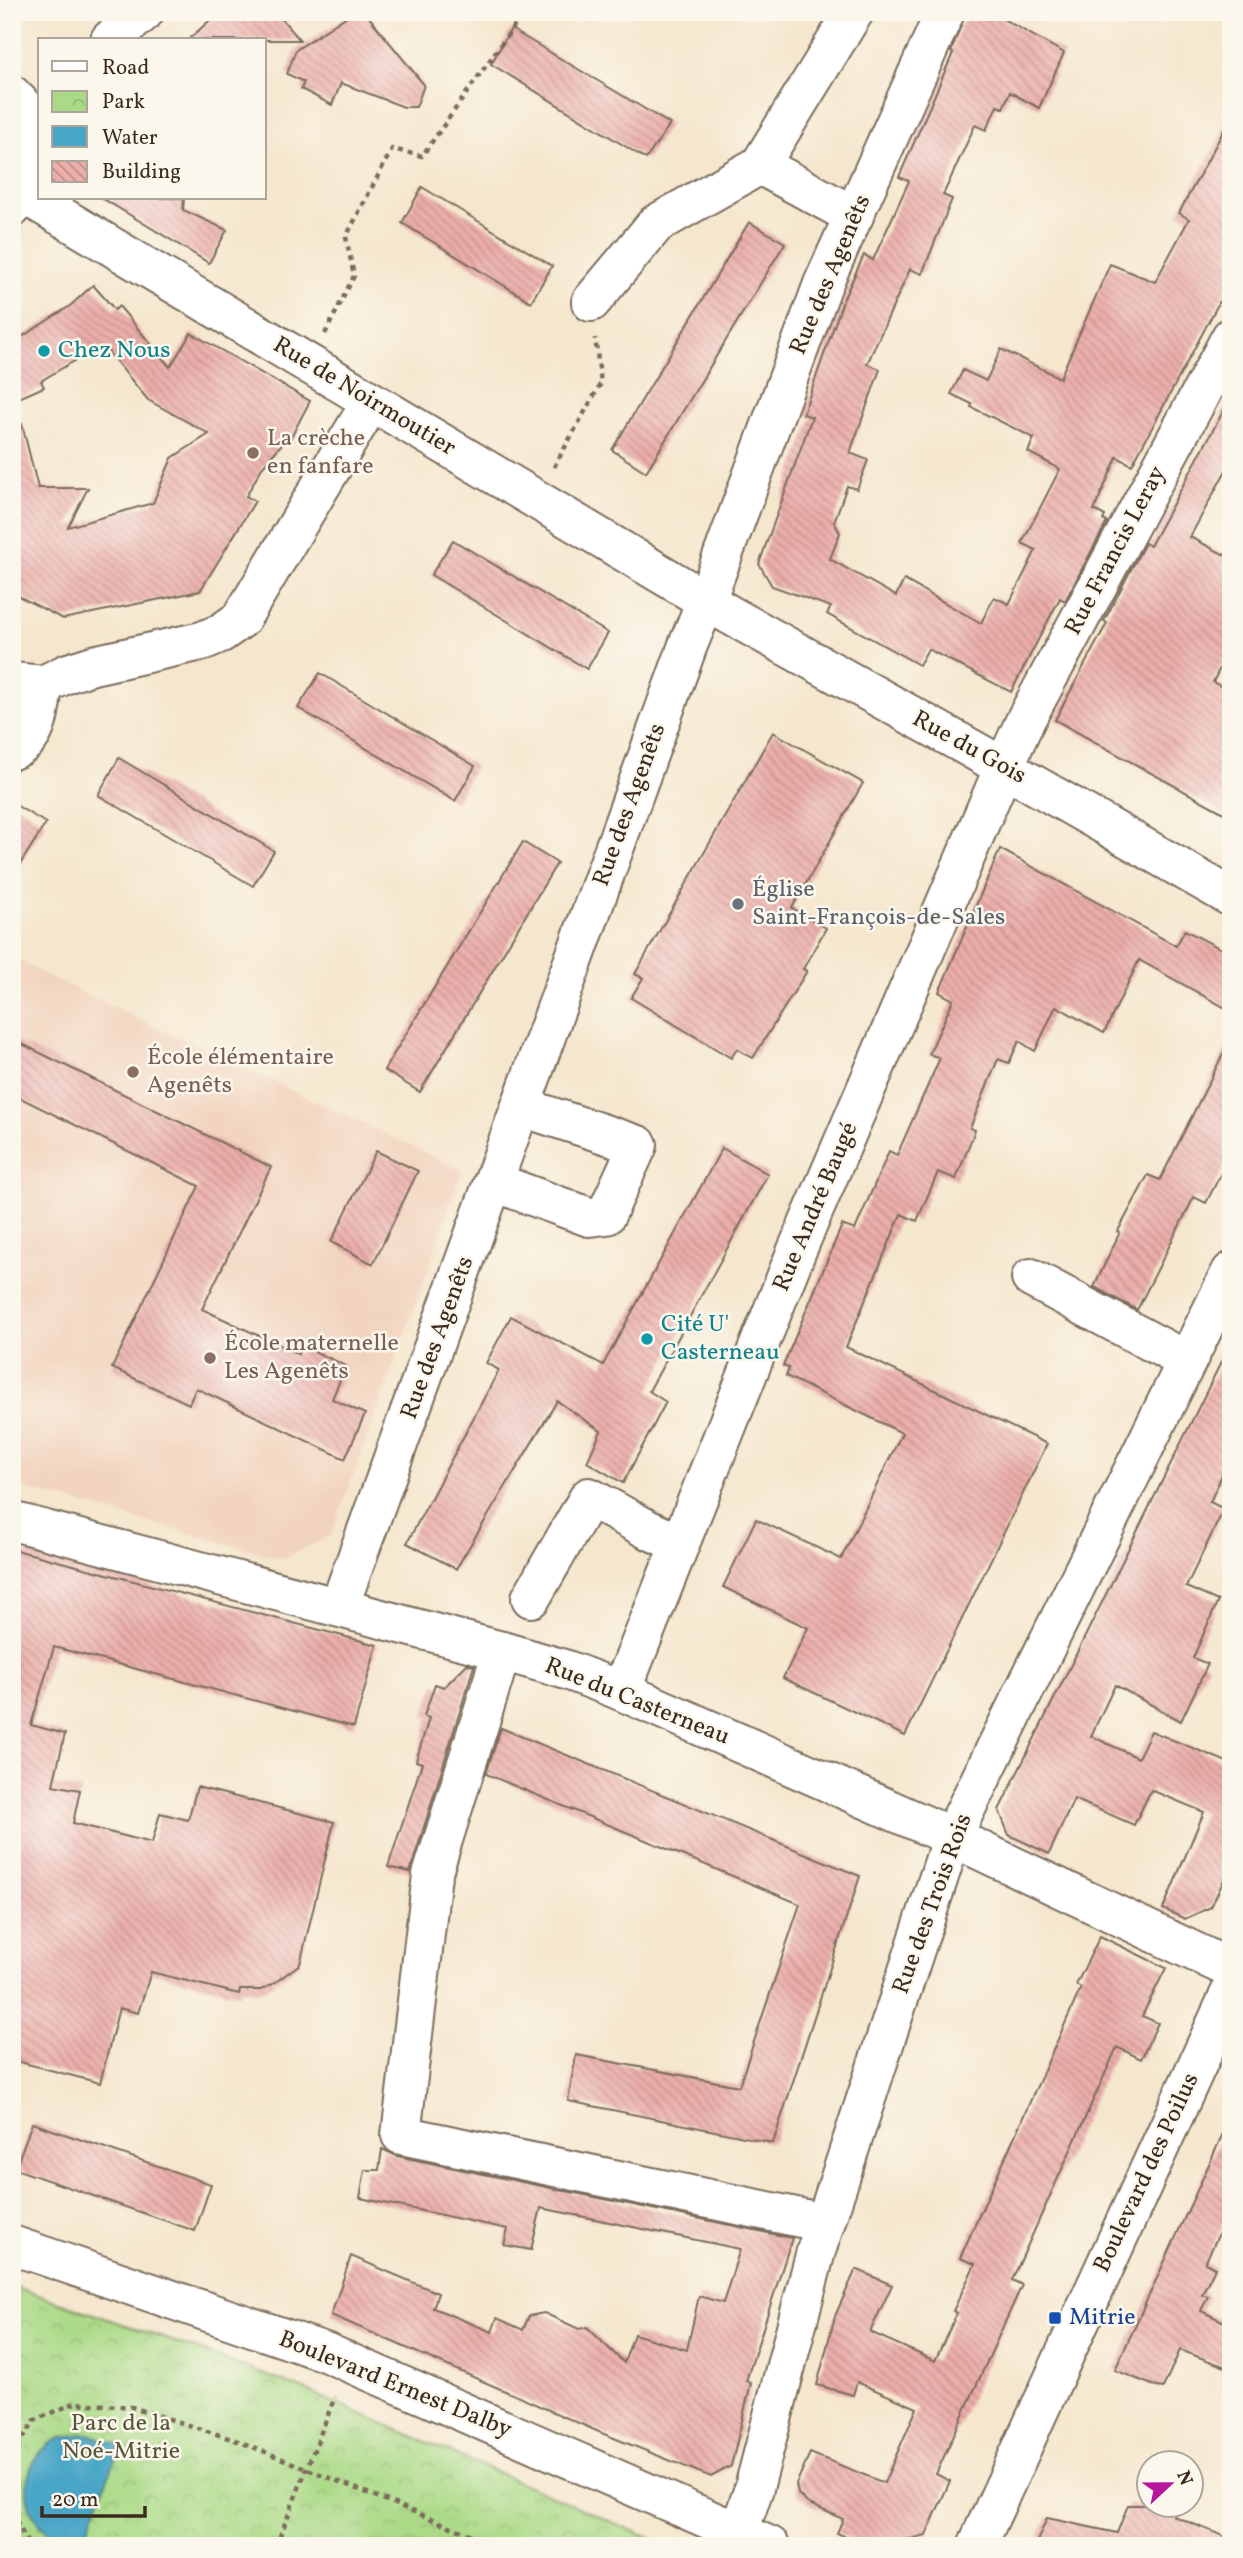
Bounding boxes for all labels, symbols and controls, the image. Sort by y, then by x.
legend [38,38,266,200]
text: Road [102,54,149,83]
text: Park [102,88,145,117]
text: Water [102,124,158,153]
text: Building [102,158,181,187]
street label: Rue des Agenêts [782,190,880,360]
street label: Rue de Noirmoutier [266,329,462,465]
place label: Chez Nous [58,334,171,368]
marker: Chez Nous [36,343,52,359]
place label: La crèche en fanfare [267,422,374,484]
marker: La crèche en fanfare [245,445,261,461]
street label: Rue Francis Leray [1057,460,1175,642]
street label: Rue du Gois [906,703,1032,793]
street label: Rue des Agenêts [585,719,675,891]
place label: Église Saint-François-de-Sales [752,873,1005,935]
marker: Église Saint-François-de-Sales [730,896,746,912]
place label: École élémentaire Agenêts [147,1041,334,1103]
marker: École élémentaire Agenêts [125,1064,141,1080]
street label: Rue André Baugé [765,1117,867,1297]
street label: Rue des Agenêts [393,1252,483,1424]
place label: Cité U' Casterneau [661,1308,780,1370]
place label: École maternelle Les Agenêts [224,1327,399,1389]
marker: Cité U' Casterneau [639,1331,655,1347]
marker: École maternelle Les Agenêts [202,1350,218,1366]
street label: Rue du Casterneau [539,1649,735,1755]
street label: Rue des Trois Rois [885,1809,981,1999]
street label: Boulevard des Poilus [1086,2067,1208,2279]
place label: Mitrie [1069,2301,1136,2335]
marker: Mitrie [1047,2310,1063,2326]
street label: Boulevard Ernest Dalby [273,2323,517,2447]
park label: Parc de la Noé-Mitrie [62,2407,180,2469]
north arrow [1134,2450,1204,2520]
text: N [1169,2467,1199,2490]
scale bar [42,2474,145,2518]
text: 20 m [52,2486,98,2515]

